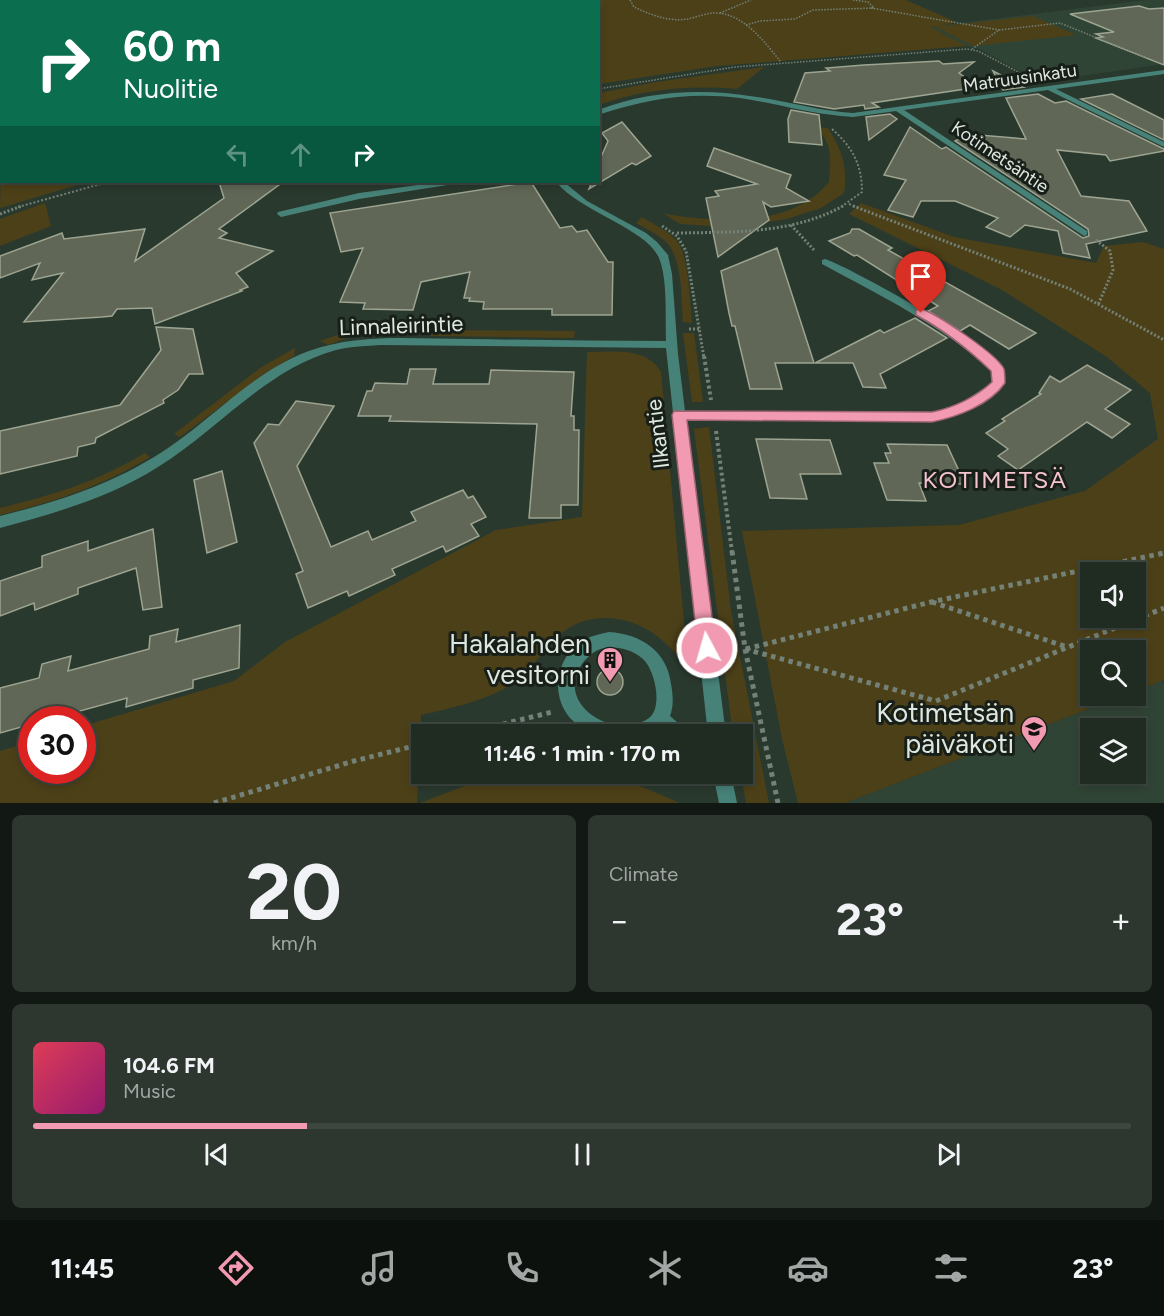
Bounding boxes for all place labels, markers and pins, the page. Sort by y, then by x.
pin [895,251,946,313]
place label: Hakalahden vesitorni [449,627,590,691]
building icon: Hakalahden vesitorni [595,645,625,683]
place label: Kotimetsän päiväkoti [876,696,1014,760]
school or university icon: Kotimetsän päiväkoti [1019,714,1049,752]

